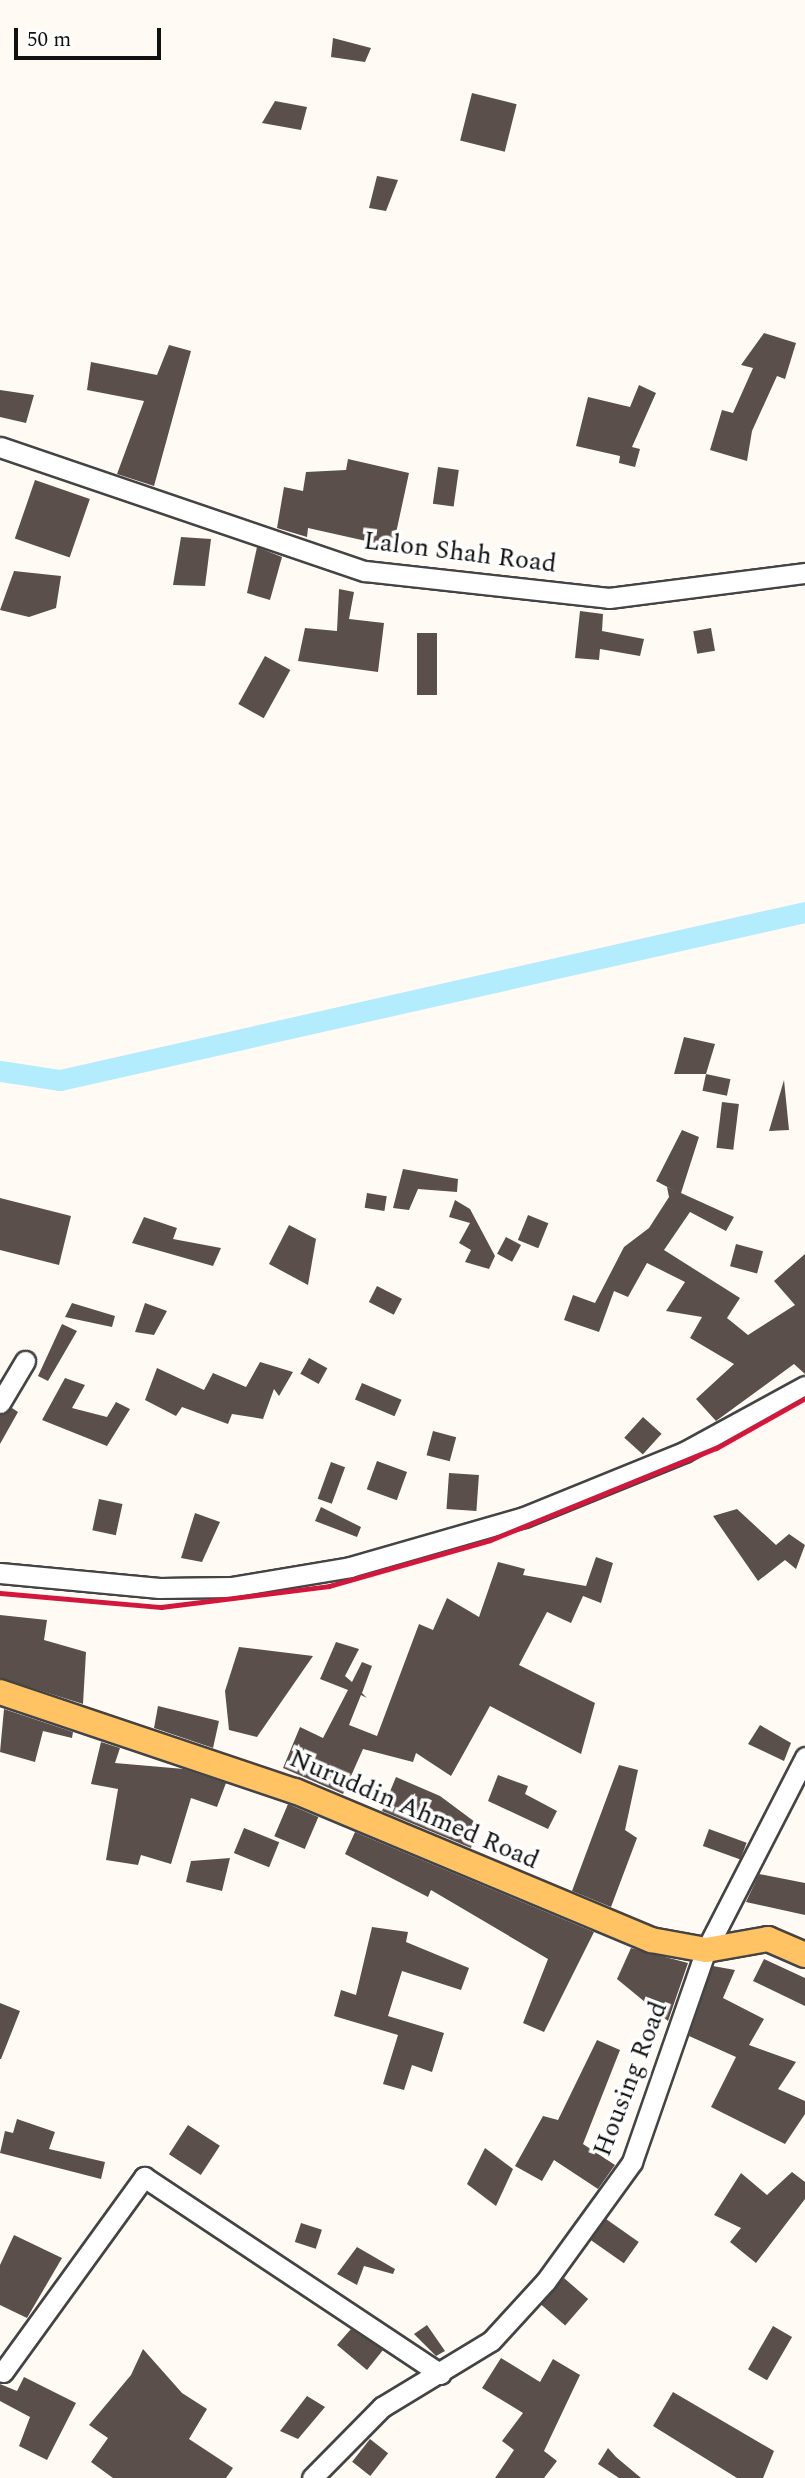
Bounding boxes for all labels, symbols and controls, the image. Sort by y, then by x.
scale bar [18,14,164,58]
text: 50 m [27,24,71,56]
street label: Lalon Shah Road [362,526,558,580]
street label: Nuruddin Ahmed Road [285,1743,543,1877]
street label: Housing Road [587,1997,675,2161]

